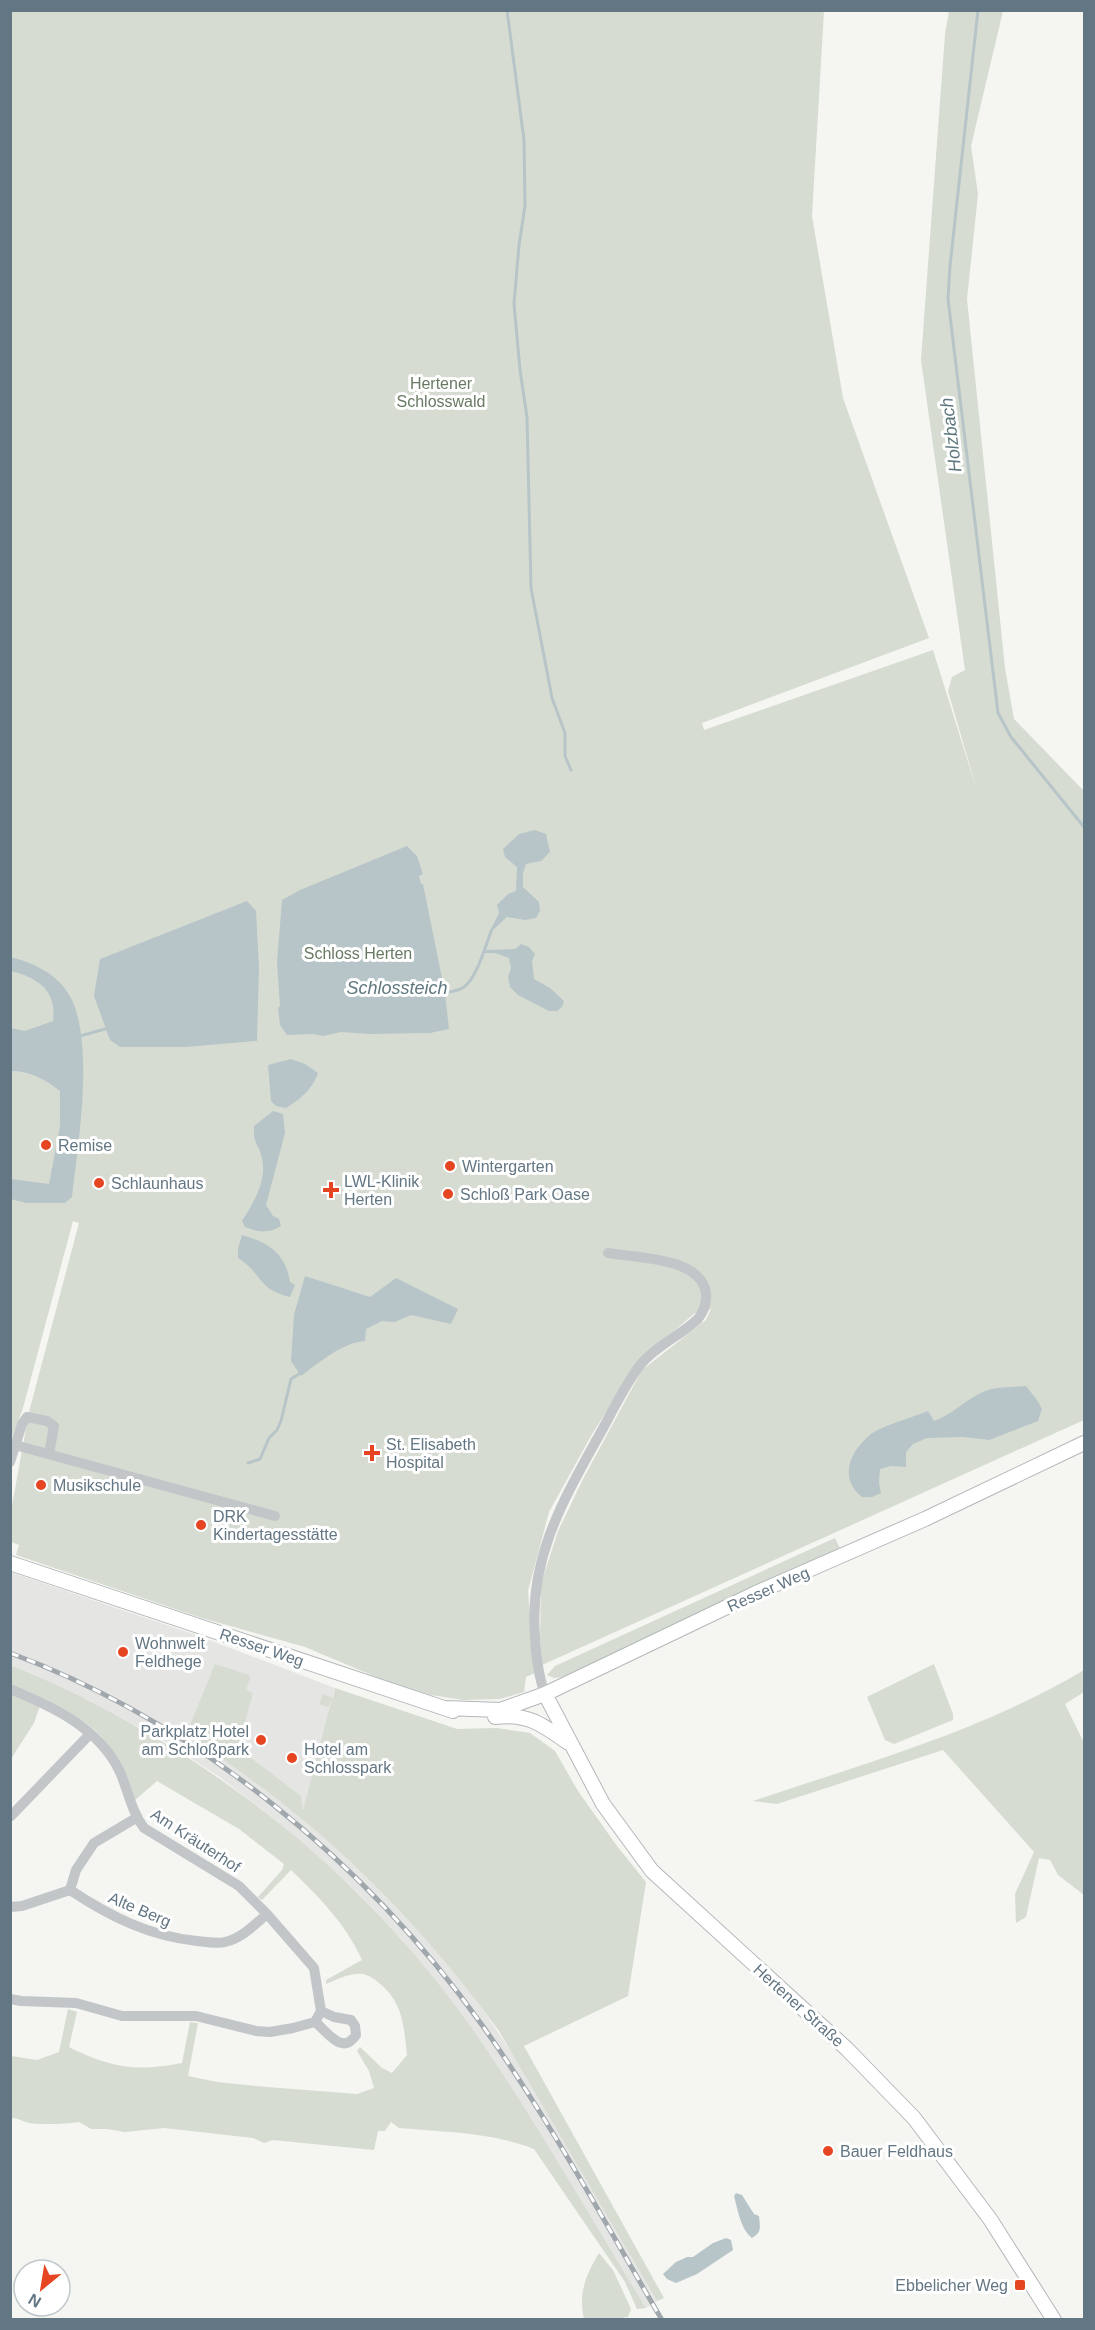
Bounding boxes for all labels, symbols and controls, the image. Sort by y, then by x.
park label: Hertener Schlosswald [397,375,485,410]
water label: Holzbach [937,397,965,473]
park label: Schloss Herten [304,945,412,962]
water label: Schlossteich [346,978,448,998]
place label: Remise [58,1137,112,1154]
marker: Remise [39,1138,53,1152]
place label: Wintergarten [462,1158,554,1175]
marker: Wintergarten [443,1159,457,1173]
place label: LWL-Klinik Herten [344,1173,420,1208]
place label: Schlaunhaus [111,1175,204,1192]
marker: Schlaunhaus [92,1176,106,1190]
marker: LWL-Klinik Herten [322,1181,340,1199]
place label: Schloß Park Oase [460,1186,590,1203]
marker: Schloß Park Oase [441,1187,455,1201]
place label: St. Elisabeth Hospital [386,1436,476,1471]
marker: St. Elisabeth Hospital [363,1444,381,1462]
place label: Musikschule [53,1477,141,1494]
marker: Musikschule [34,1478,48,1492]
place label: DRK Kindertagesstätte [213,1508,338,1543]
marker: DRK Kindertagesstätte [194,1518,208,1532]
street label: Resser Weg [725,1564,812,1615]
street label: Resser Weg [218,1625,306,1670]
place label: Wohnwelt Feldhege [135,1635,206,1670]
marker: Wohnwelt Feldhege [116,1645,130,1659]
place label: Parkplatz Hotel am Schloßpark [141,1723,250,1758]
marker: Parkplatz Hotel am Schloßpark [254,1733,268,1747]
place label: Hotel am Schlosspark [304,1741,392,1776]
marker: Hotel am Schlosspark [285,1751,299,1765]
street label: Am Kräuterhof [148,1805,244,1876]
street label: Alte Berg [106,1889,173,1930]
street label: Hertener Straße [750,1961,847,2050]
place label: Bauer Feldhaus [840,2143,953,2160]
marker: Bauer Feldhaus [821,2144,835,2158]
north arrow [12,2258,72,2318]
place label: Ebbelicher Weg [895,2277,1008,2294]
marker: Ebbelicher Weg [1013,2278,1027,2292]
text: N [25,2290,44,2311]

